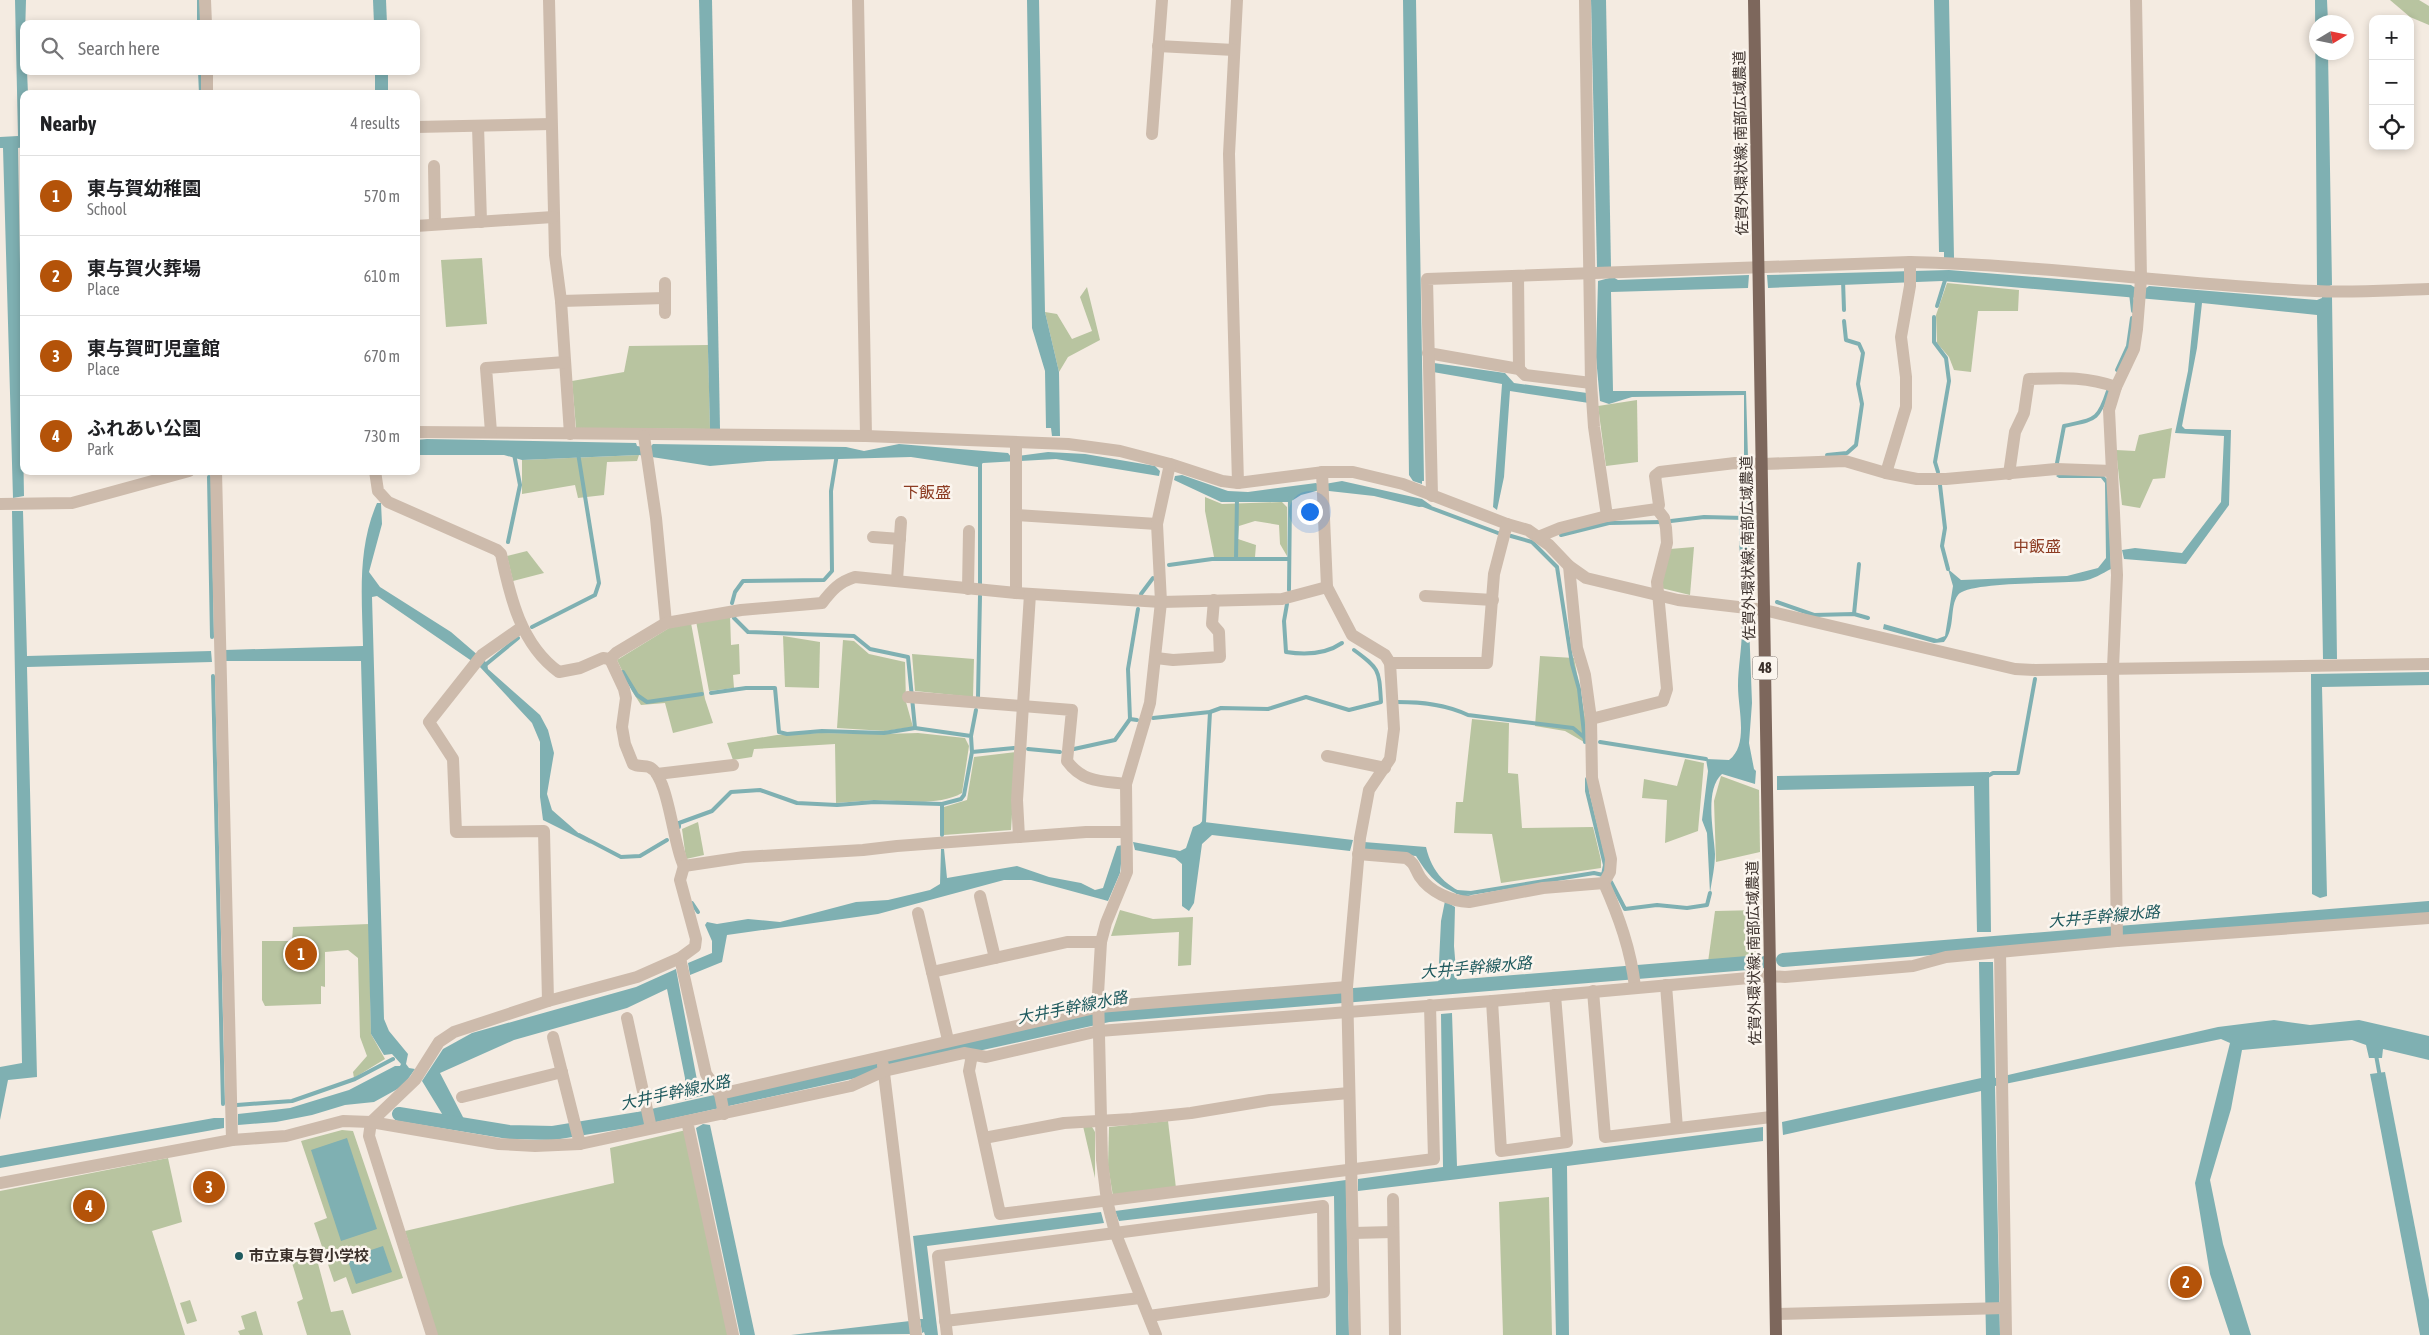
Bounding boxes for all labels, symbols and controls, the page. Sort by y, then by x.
north arrow [2309,15,2354,60]
map controls [2369,15,2414,150]
button: + [2369,15,2414,60]
search box [20,20,420,75]
icon: search [38,34,66,62]
text: Search here [78,37,160,59]
street label: 佐賀外環状線; 南部広域農道 [1730,51,1751,236]
button: − [2369,60,2414,105]
button: locate [2369,105,2414,150]
text: Nearby [40,111,96,135]
text: 4 results [350,114,400,132]
text: 東与賀幼稚園 [87,177,201,199]
text: 1 [52,187,60,205]
text: 570 m [364,187,400,205]
text: School [87,200,127,218]
text: 東与賀火葬場 [87,257,201,279]
text: 2 [52,267,60,285]
text: 610 m [364,267,400,285]
text: Place [87,280,120,298]
text: 東与賀町児童館 [87,337,220,359]
text: 3 [52,347,60,365]
text: 670 m [364,347,400,365]
text: Place [87,360,120,378]
text: ふれあい公園 [87,417,201,439]
text: 4 [52,427,60,445]
text: 730 m [364,427,400,445]
text: Park [87,440,114,458]
street label: 佐賀外環状線; 南部広域農道 [1737,456,1758,641]
district label: 下飯盛 [903,483,951,501]
your location [1297,499,1323,525]
district label: 中飯盛 [2013,537,2061,555]
road number: 48 [1752,656,1778,680]
street label: 佐賀外環状線; 南部広域農道 [1743,861,1764,1046]
water label: 大井手幹線水路 [2047,902,2163,930]
pin: 1 [285,935,317,973]
water label: 大井手幹線水路 [1419,953,1535,981]
water label: 大井手幹線水路 [1015,987,1131,1027]
water label: 大井手幹線水路 [618,1071,734,1112]
pin: 3 [193,1168,225,1206]
pin: 4 [73,1187,105,1225]
place label: 市立東与賀小学校 [249,1247,369,1264]
marker: 市立東与賀小学校 [233,1250,245,1262]
pin: 2 [2170,1263,2202,1301]

